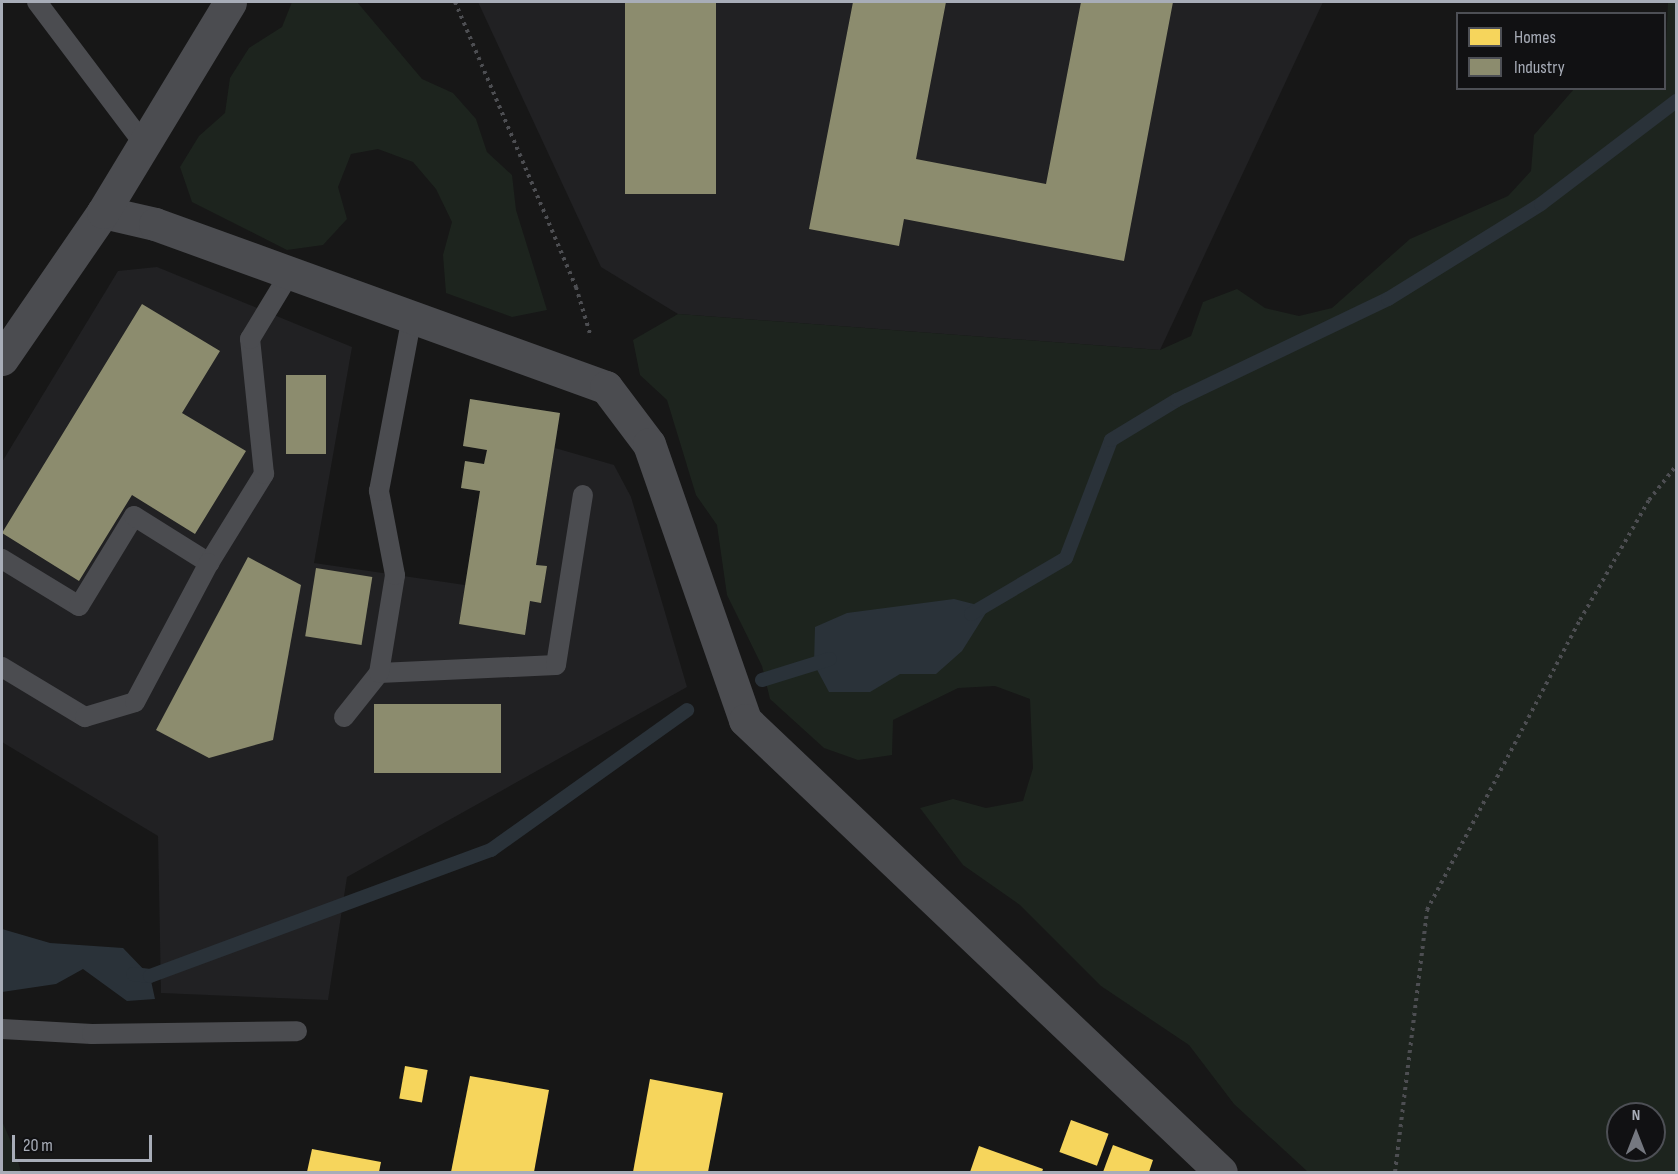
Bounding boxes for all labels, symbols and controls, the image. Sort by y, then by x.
legend [1456,12,1666,90]
text: Homes [1514,27,1556,48]
text: Industry [1514,57,1565,78]
north arrow [1606,1102,1666,1162]
text: N [1632,1106,1640,1125]
scale bar [15,1123,154,1161]
text: 20 m [23,1135,53,1156]

